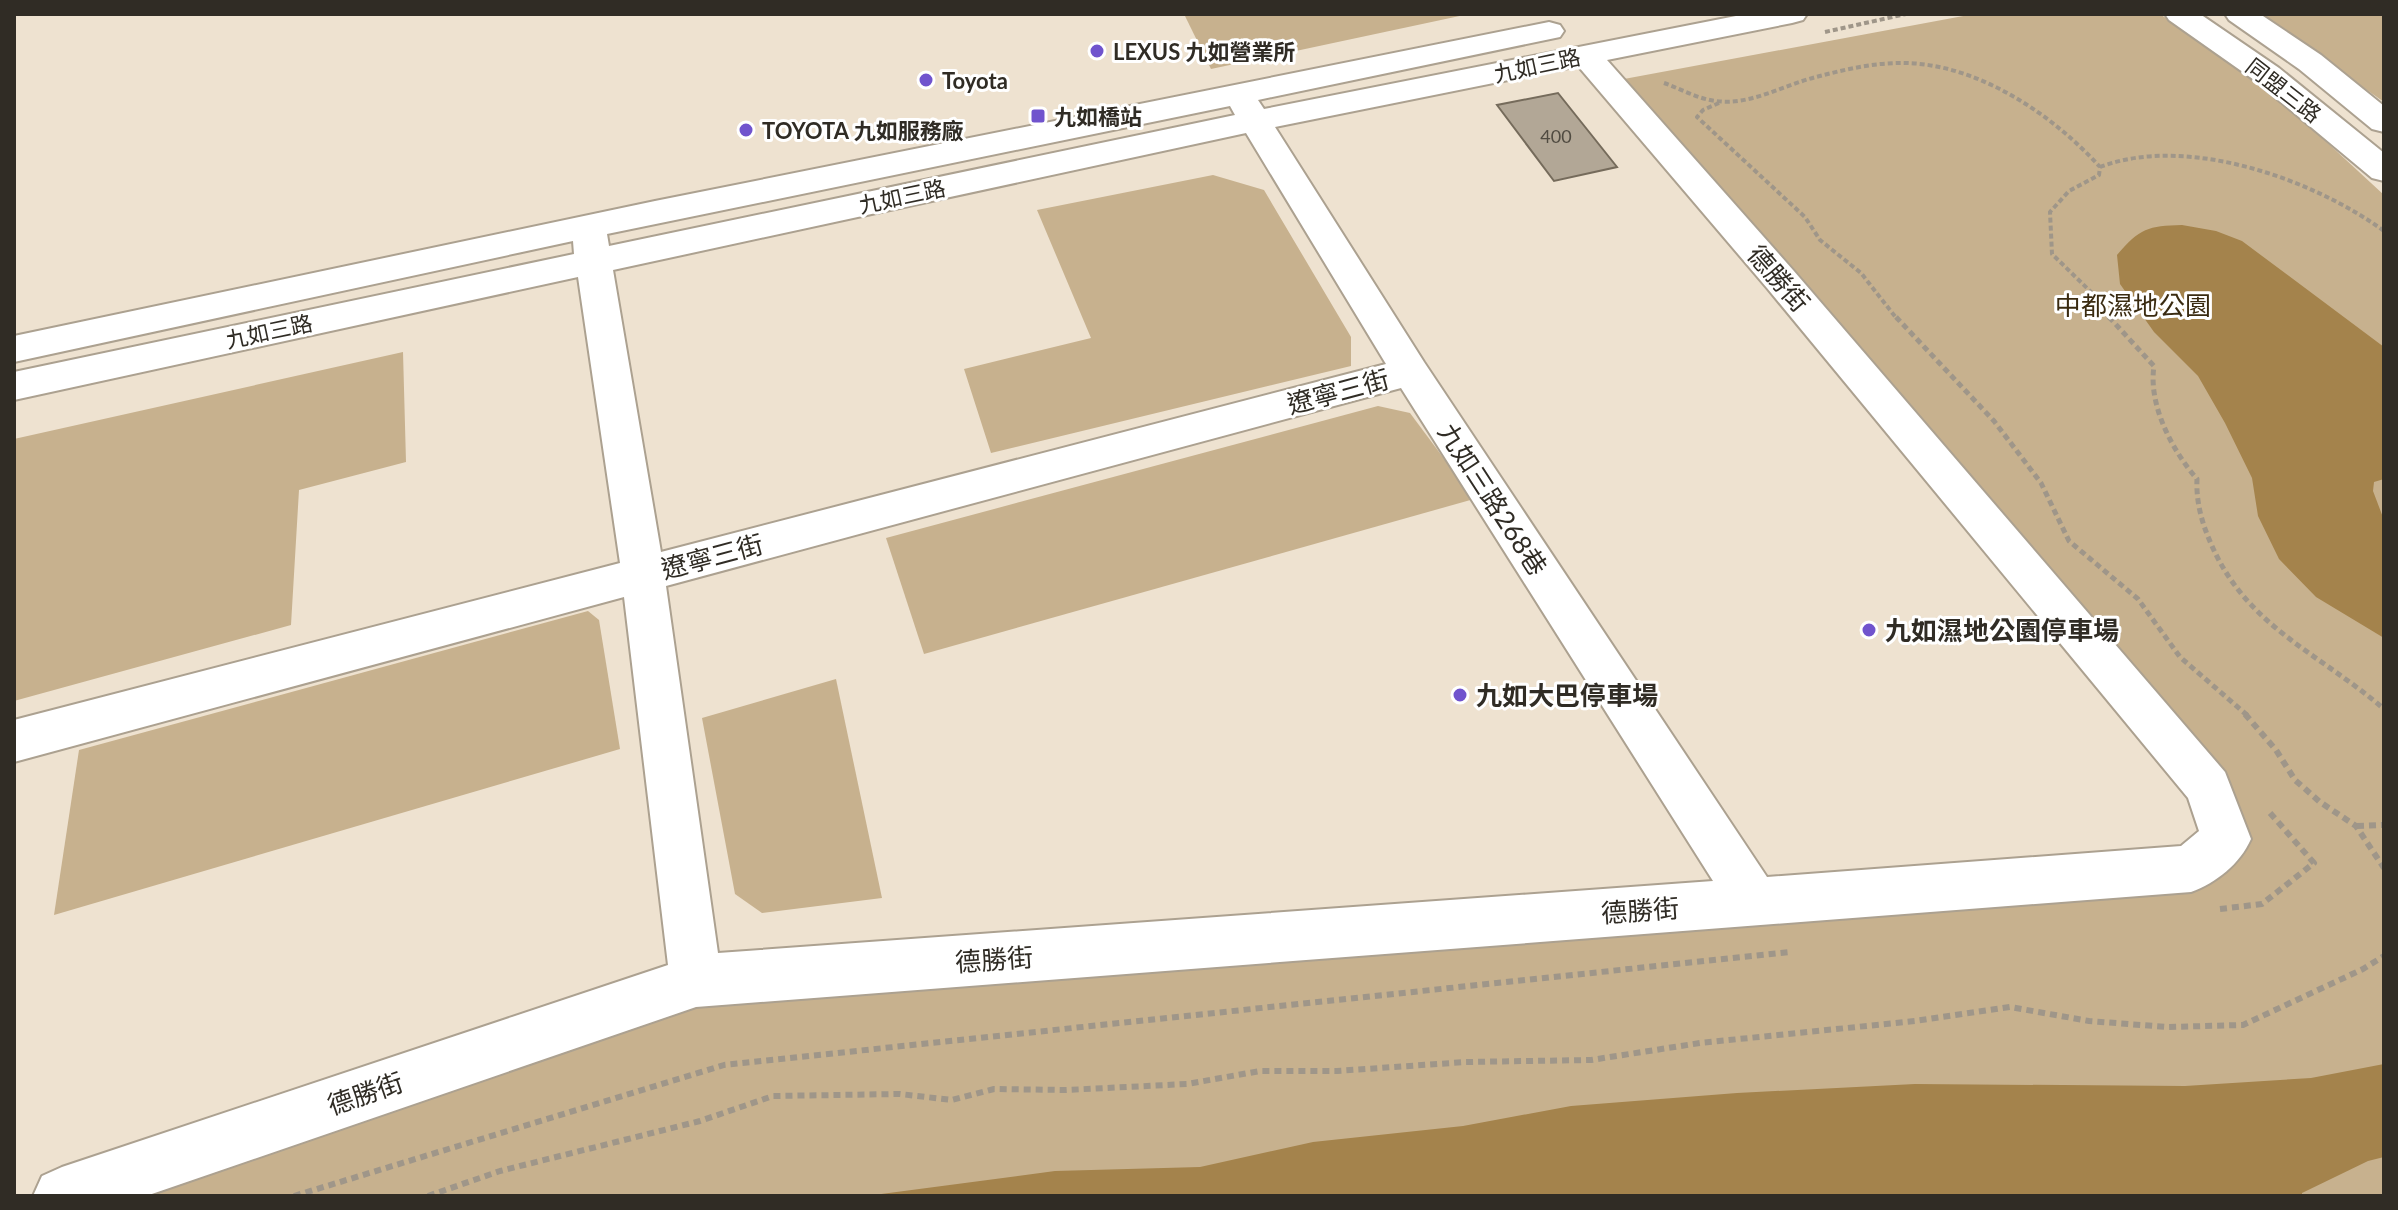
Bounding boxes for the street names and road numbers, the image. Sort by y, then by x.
street label: 九如三路 [1491,43,1583,87]
street label: 同盟三路 [2241,52,2327,128]
street label: 九如三路 [856,174,948,218]
street label: 德勝街 [1741,238,1817,318]
street label: 九如三路 [223,309,315,353]
street label: 遼寧三街 [1284,362,1392,420]
street label: 九如三路268巷 [1432,417,1554,581]
street label: 遼寧三街 [658,527,766,585]
street label: 德勝街 [1600,891,1680,929]
street label: 德勝街 [954,940,1034,978]
street label: 德勝街 [323,1065,407,1121]

